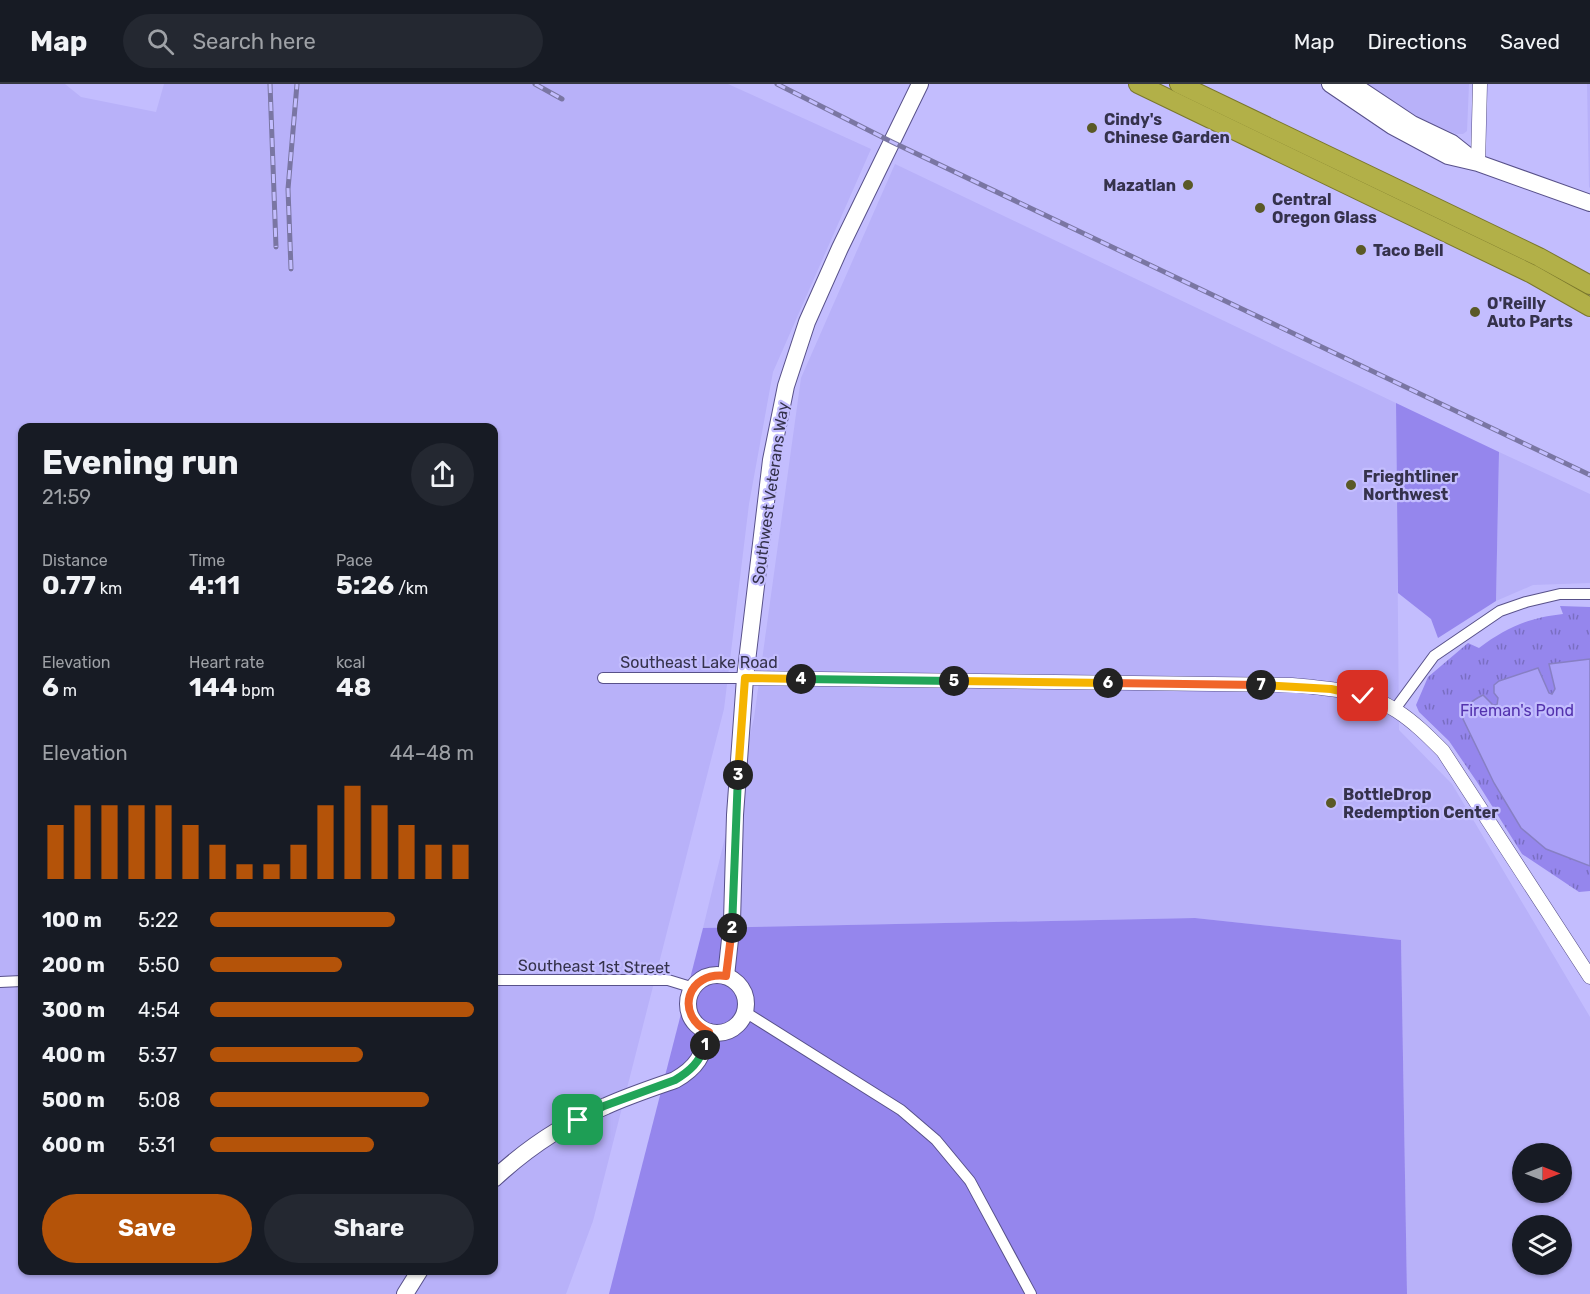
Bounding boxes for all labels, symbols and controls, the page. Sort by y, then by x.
search box [123,14,543,68]
text: Map [30,25,87,58]
icon: search [144,25,177,58]
text: Search here [192,28,316,55]
text: Map [1294,29,1335,54]
text: Directions [1368,29,1467,54]
text: Saved [1500,29,1560,54]
place label: Cindy's Chinese Garden [1104,110,1230,147]
marker: Cindy's Chinese Garden [1085,121,1099,135]
place label: Mazatlan [1103,176,1176,195]
marker: Mazatlan [1181,178,1195,192]
place label: Central Oregon Glass [1272,190,1377,227]
marker: Central Oregon Glass [1253,201,1267,215]
place label: Taco Bell [1373,241,1444,260]
marker: Taco Bell [1354,243,1368,257]
place label: O'Reilly Auto Parts [1487,294,1573,331]
marker: O'Reilly Auto Parts [1468,305,1482,319]
street label: Southwest Veterans Way [748,400,793,586]
text: Evening run [42,443,239,482]
button: share [411,443,474,506]
place label: Frieghtliner Northwest [1363,467,1459,504]
marker: Frieghtliner Northwest [1344,478,1358,492]
text: 21:59 [42,485,91,509]
text: Distance [42,551,108,570]
text: Time [189,551,225,570]
text: Pace [336,551,373,570]
text: 0.77 [42,570,96,601]
text: 4:11 [189,570,240,601]
text: 5:26 [336,570,394,601]
text: km [96,579,122,598]
text: /km [394,579,428,598]
text: Elevation [42,653,111,672]
text: Heart rate [189,653,264,672]
text: kcal [336,653,365,672]
street label: Southeast Lake Road [620,653,778,672]
pin: 4 [786,664,816,694]
pin: 5 [939,666,969,696]
pin: 6 [1093,668,1123,698]
text: 4 [796,669,806,688]
pin: 7 [1246,670,1276,700]
pin [1337,670,1388,721]
text: 5 [949,671,959,690]
text: 6 [42,672,59,703]
text: 144 [189,672,237,703]
text: 48 [336,672,371,703]
text: 6 [1103,673,1113,692]
text: 7 [1256,675,1266,694]
icon: check [1346,679,1379,712]
text: m [59,681,77,700]
text: bpm [237,681,275,700]
park label: Fireman's Pond [1460,701,1574,720]
text: Elevation [42,741,128,765]
text: 44–48 m [390,741,474,765]
pin: 3 [723,760,753,790]
text: 3 [733,765,743,784]
place label: BottleDrop Redemption Center [1343,785,1499,822]
marker: BottleDrop Redemption Center [1324,796,1338,810]
text: 100 m [42,908,102,932]
text: 5:22 [138,908,178,932]
pin: 2 [717,913,747,943]
text: 2 [727,918,737,937]
text: 200 m [42,953,105,977]
text: 5:50 [138,953,180,977]
street label: Southeast 1st Street [518,956,670,977]
text: 300 m [42,998,105,1022]
text: 4:54 [138,998,180,1022]
pin: 1 [690,1030,720,1060]
text: 1 [701,1035,709,1054]
text: 400 m [42,1043,105,1067]
text: 5:37 [138,1043,177,1067]
text: 500 m [42,1088,105,1112]
text: 5:08 [138,1088,180,1112]
pin [552,1094,603,1145]
icon: arrive [561,1103,594,1136]
text: 600 m [42,1133,105,1157]
text: 5:31 [138,1133,175,1157]
north arrow [1512,1143,1572,1203]
map controls [1512,1143,1572,1275]
button: Save [42,1194,252,1263]
button: Share [264,1194,474,1263]
button: layers [1512,1215,1572,1275]

